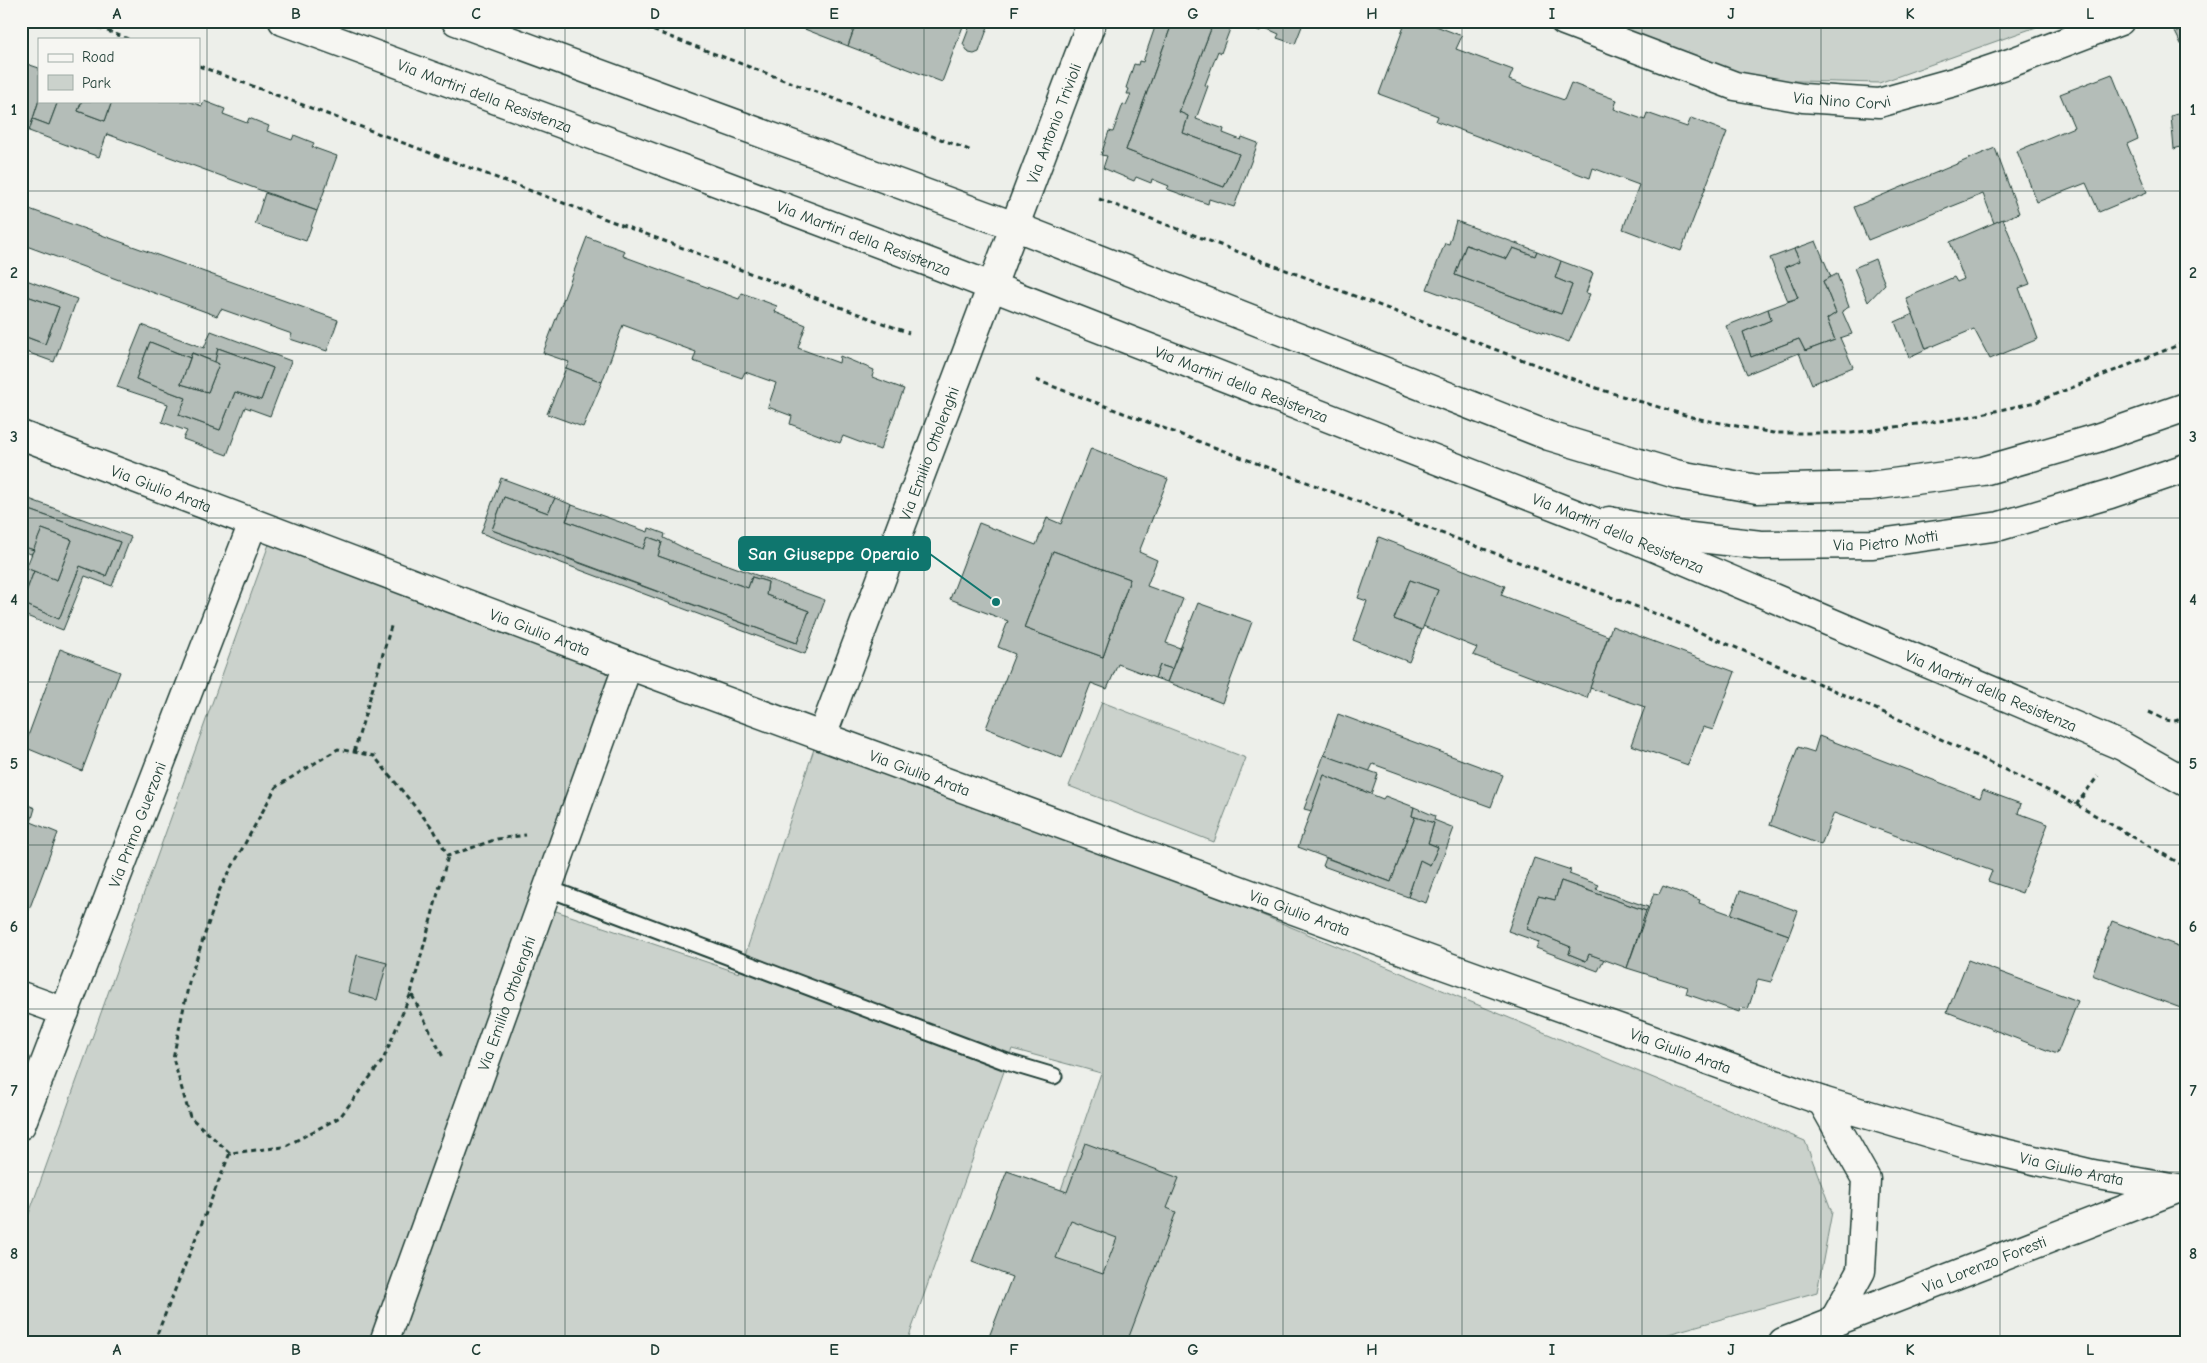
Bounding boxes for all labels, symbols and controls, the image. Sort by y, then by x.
text: A [113,5,122,23]
text: B [291,5,301,23]
text: C [471,5,481,23]
text: D [650,5,660,23]
text: E [829,5,839,23]
text: F [1009,5,1019,23]
text: G [1187,5,1199,23]
text: H [1366,5,1378,23]
text: I [1549,5,1555,23]
text: J [1727,5,1735,23]
text: K [1905,5,1915,23]
text: L [2086,5,2094,23]
legend [38,38,200,102]
text: Road [82,48,114,66]
street label: Via Martiri della Resistenza [395,56,574,137]
street label: Via Antonio Trivioli [1023,61,1085,186]
text: Park [82,74,111,92]
street label: Via Nino Corvi [1792,88,1893,113]
text: 1 [11,101,17,119]
text: 1 [2190,101,2196,119]
street label: Via Martiri della Resistenza [774,197,953,280]
text: 2 [10,264,18,282]
text: 2 [2189,264,2197,282]
street label: Via Martiri della Resistenza [1152,343,1331,427]
street label: Via Emilio Ottolenghi [896,384,963,523]
text: 3 [10,428,18,446]
text: 3 [2189,428,2197,446]
street label: Via Giulio Arata [108,462,214,516]
street label: Via Martiri della Resistenza [1529,490,1707,578]
street label: Via Pietro Motti [1833,527,1939,554]
callout: San Giuseppe Operaio [739,537,930,570]
text: San Giuseppe Operaio [748,544,920,565]
text: 4 [10,591,18,609]
text: 4 [2189,591,2197,609]
street label: Via Giulio Arata [487,605,592,660]
street label: Via Martiri della Resistenza [1902,647,2079,736]
street label: Via Giulio Arata [867,747,972,800]
text: 5 [10,755,18,773]
text: 5 [2189,755,2197,773]
street label: Via Primo Guerzoni [105,759,170,890]
street label: Via Giulio Arata [1247,886,1352,940]
text: 6 [10,918,18,936]
text: 6 [2189,918,2197,936]
street label: Via Emilio Ottolenghi [474,934,540,1073]
street label: Via Giulio Arata [1627,1025,1733,1078]
text: 7 [10,1082,18,1100]
text: 7 [2189,1082,2197,1100]
street label: Via Giulio Arata [2018,1149,2125,1189]
street label: Via Lorenzo Foresti [1920,1233,2049,1297]
text: 8 [10,1245,18,1263]
text: 8 [2189,1245,2197,1263]
text: A [113,1341,122,1359]
text: B [291,1341,301,1359]
text: C [471,1341,481,1359]
text: D [650,1341,660,1359]
text: E [829,1341,839,1359]
text: F [1009,1341,1019,1359]
text: G [1187,1341,1199,1359]
text: H [1366,1341,1378,1359]
text: I [1549,1341,1555,1359]
text: J [1727,1341,1735,1359]
text: K [1905,1341,1915,1359]
text: L [2086,1341,2094,1359]

